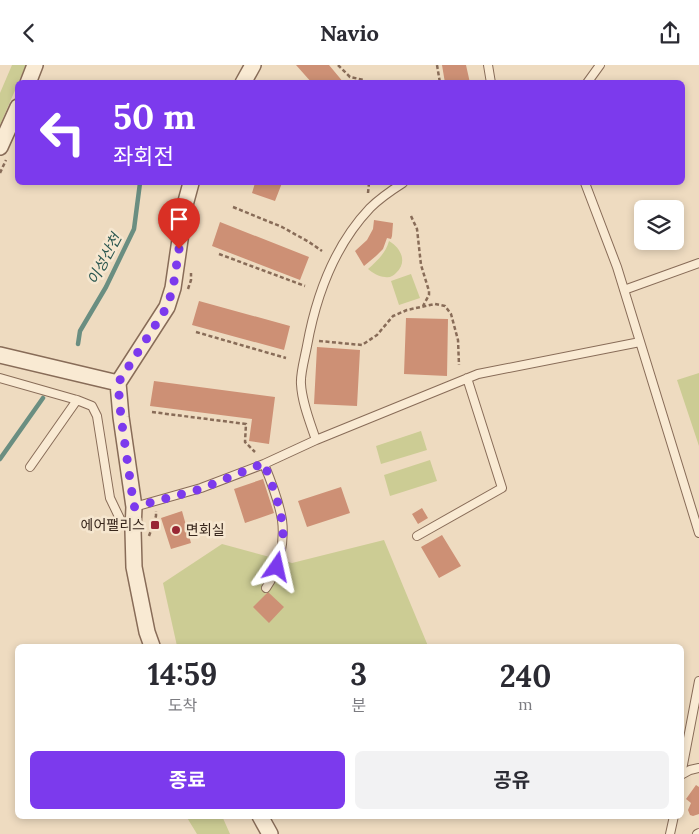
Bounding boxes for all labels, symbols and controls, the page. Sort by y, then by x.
icon: back [15,19,43,47]
text: Navio [320,19,379,47]
icon: share [656,19,684,47]
text: 50 m [113,94,196,139]
icon: left [30,100,95,165]
text: 좌회전 [113,142,174,170]
pin [158,198,200,249]
map controls [634,200,684,250]
button: layers [634,200,684,250]
icon: arrive [165,205,193,233]
water label: 이성산천 [83,228,126,288]
place label: 에어팰리스 [81,516,145,534]
marker: 에어팰리스 [149,519,161,531]
place label: 면회실 [186,521,225,539]
marker: 면회실 [170,524,182,536]
position arrow [250,540,302,592]
text: 14:59 [148,655,217,693]
text: 3 [350,655,367,693]
text: 240 [500,657,551,695]
text: m [518,694,533,714]
text: 도착 [168,695,197,715]
text: 분 [351,695,366,715]
button: 종료 [30,751,345,809]
button: 공유 [355,751,669,809]

